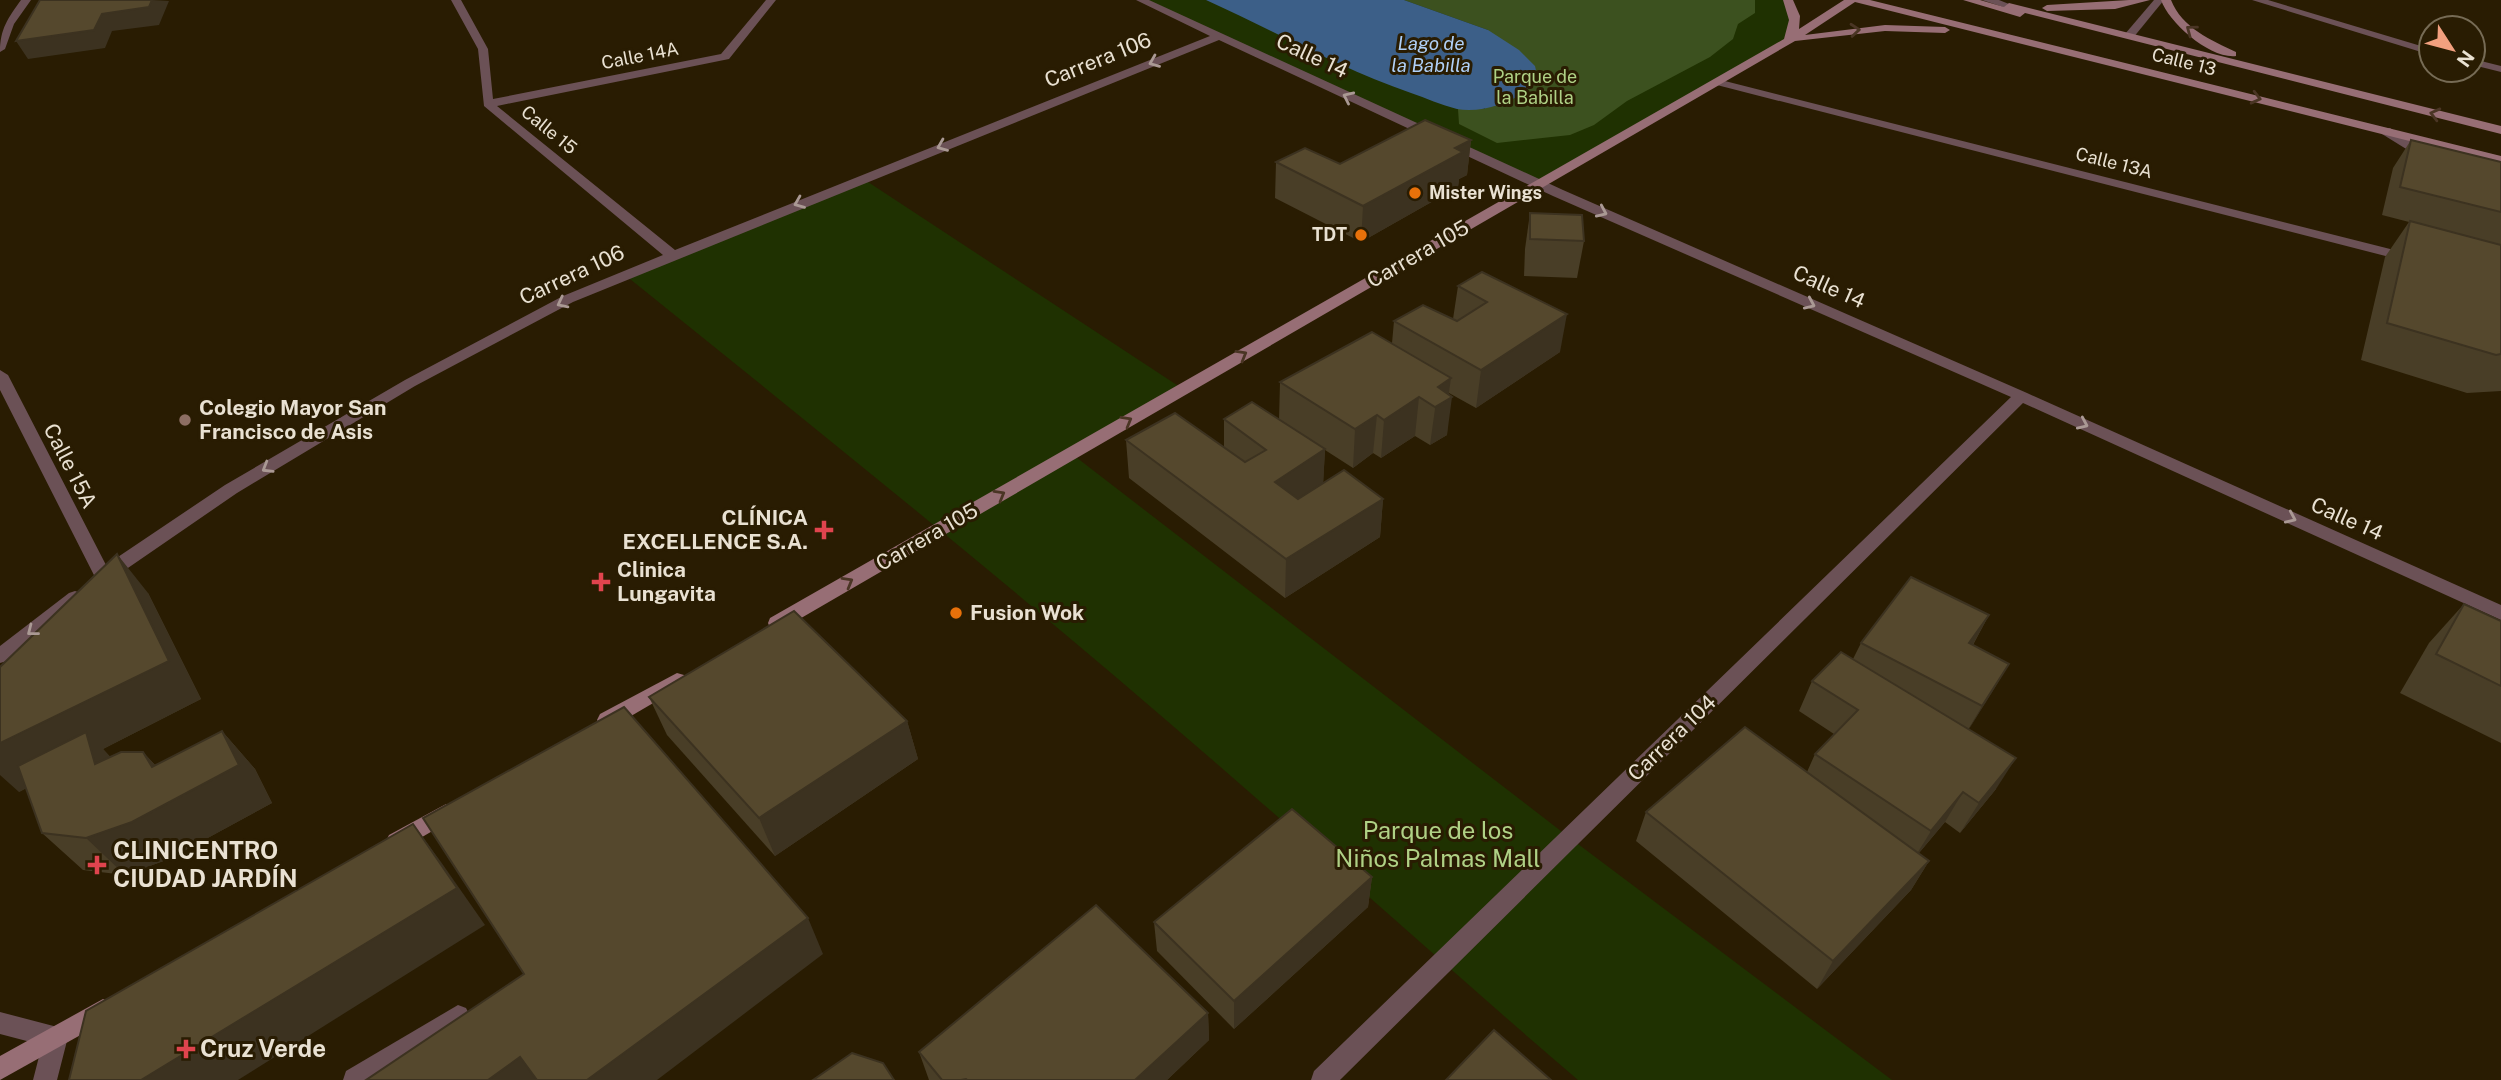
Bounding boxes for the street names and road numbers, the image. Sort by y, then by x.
street label: Carrera 106 [1041,27,1155,92]
street label: Calle 14 [1272,28,1352,83]
street label: Calle 14A [599,38,681,73]
street label: Calle 13 [2150,43,2218,80]
street label: Calle 15 [517,101,581,158]
street label: Calle 13A [2074,143,2155,182]
street label: Carrera 105 [1362,214,1473,293]
street label: Carrera 106 [515,239,628,310]
street label: Calle 14 [1789,260,1869,314]
street label: Calle 15A [39,419,102,512]
street label: Calle 14 [2307,492,2387,546]
street label: Carrera 105 [871,497,982,576]
street label: Carrera 104 [1622,689,1721,786]

